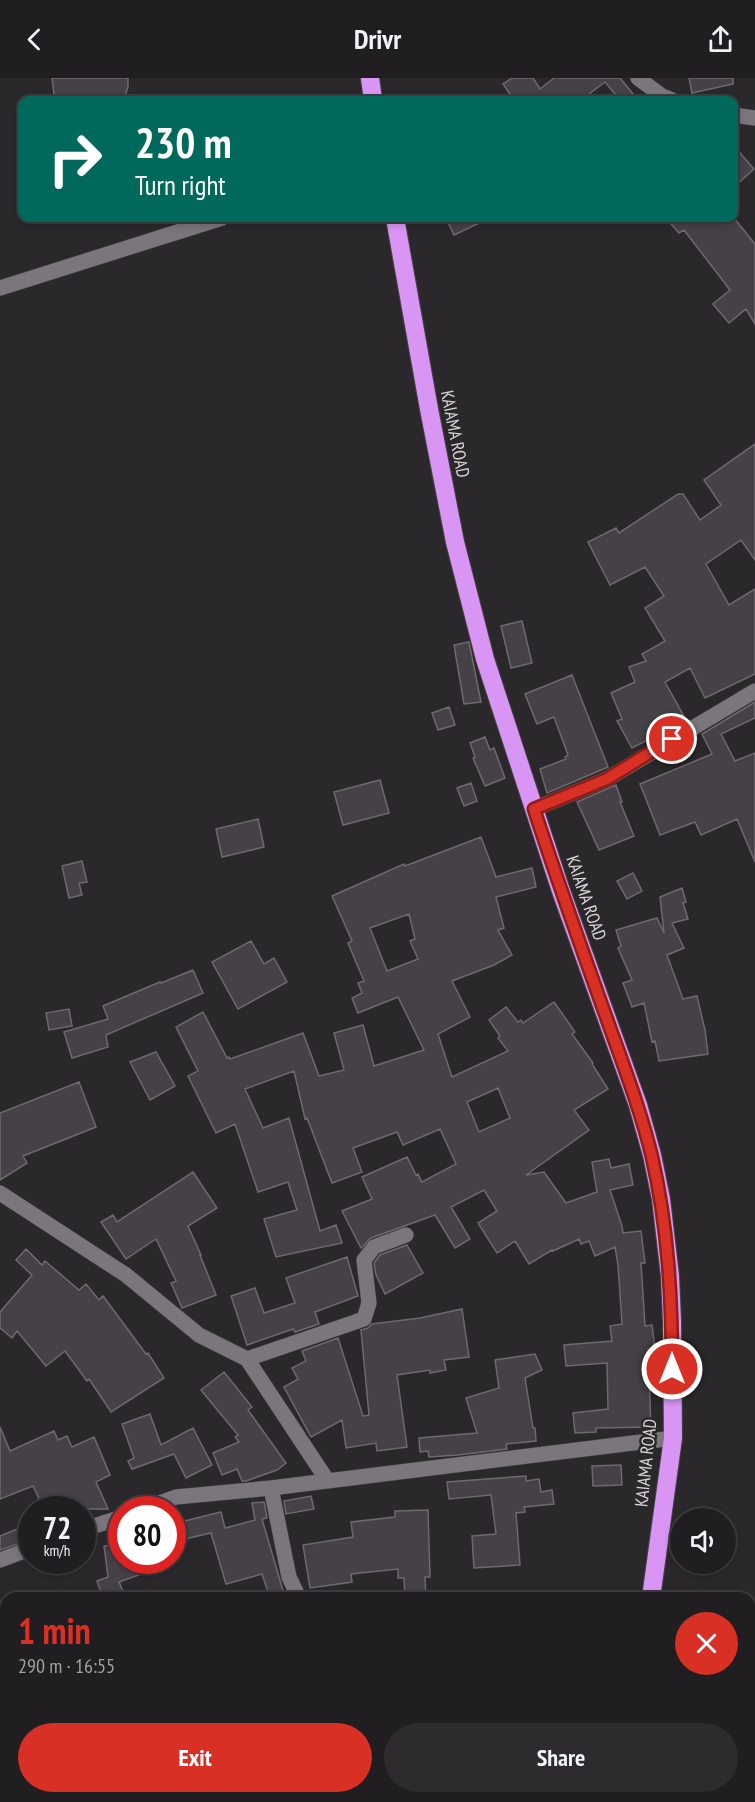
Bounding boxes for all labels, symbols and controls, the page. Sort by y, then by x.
text: Drivr [354,22,401,56]
icon: back [18,23,51,56]
icon: share [704,23,737,56]
text: 230 m [135,115,232,170]
icon: right [36,120,114,198]
text: Turn right [135,168,226,202]
street label: KAIAMA ROAD [436,388,475,480]
pin [646,713,697,764]
icon: arrive [655,722,688,755]
street label: KAIAMA ROAD [561,852,612,943]
position arrow [640,1337,704,1401]
street label: KAIAMA ROAD [629,1418,662,1508]
speed limit sign: 80 [108,1496,186,1574]
text: 72 [43,1508,71,1547]
map controls [670,1508,736,1574]
button: sound [670,1508,736,1574]
text: km/h [44,1541,70,1560]
text: 1 min [18,1607,91,1654]
button: close [675,1612,738,1675]
text: 290 m · 16:55 [18,1653,115,1679]
button: Exit [18,1723,372,1792]
button: Share [384,1723,738,1792]

